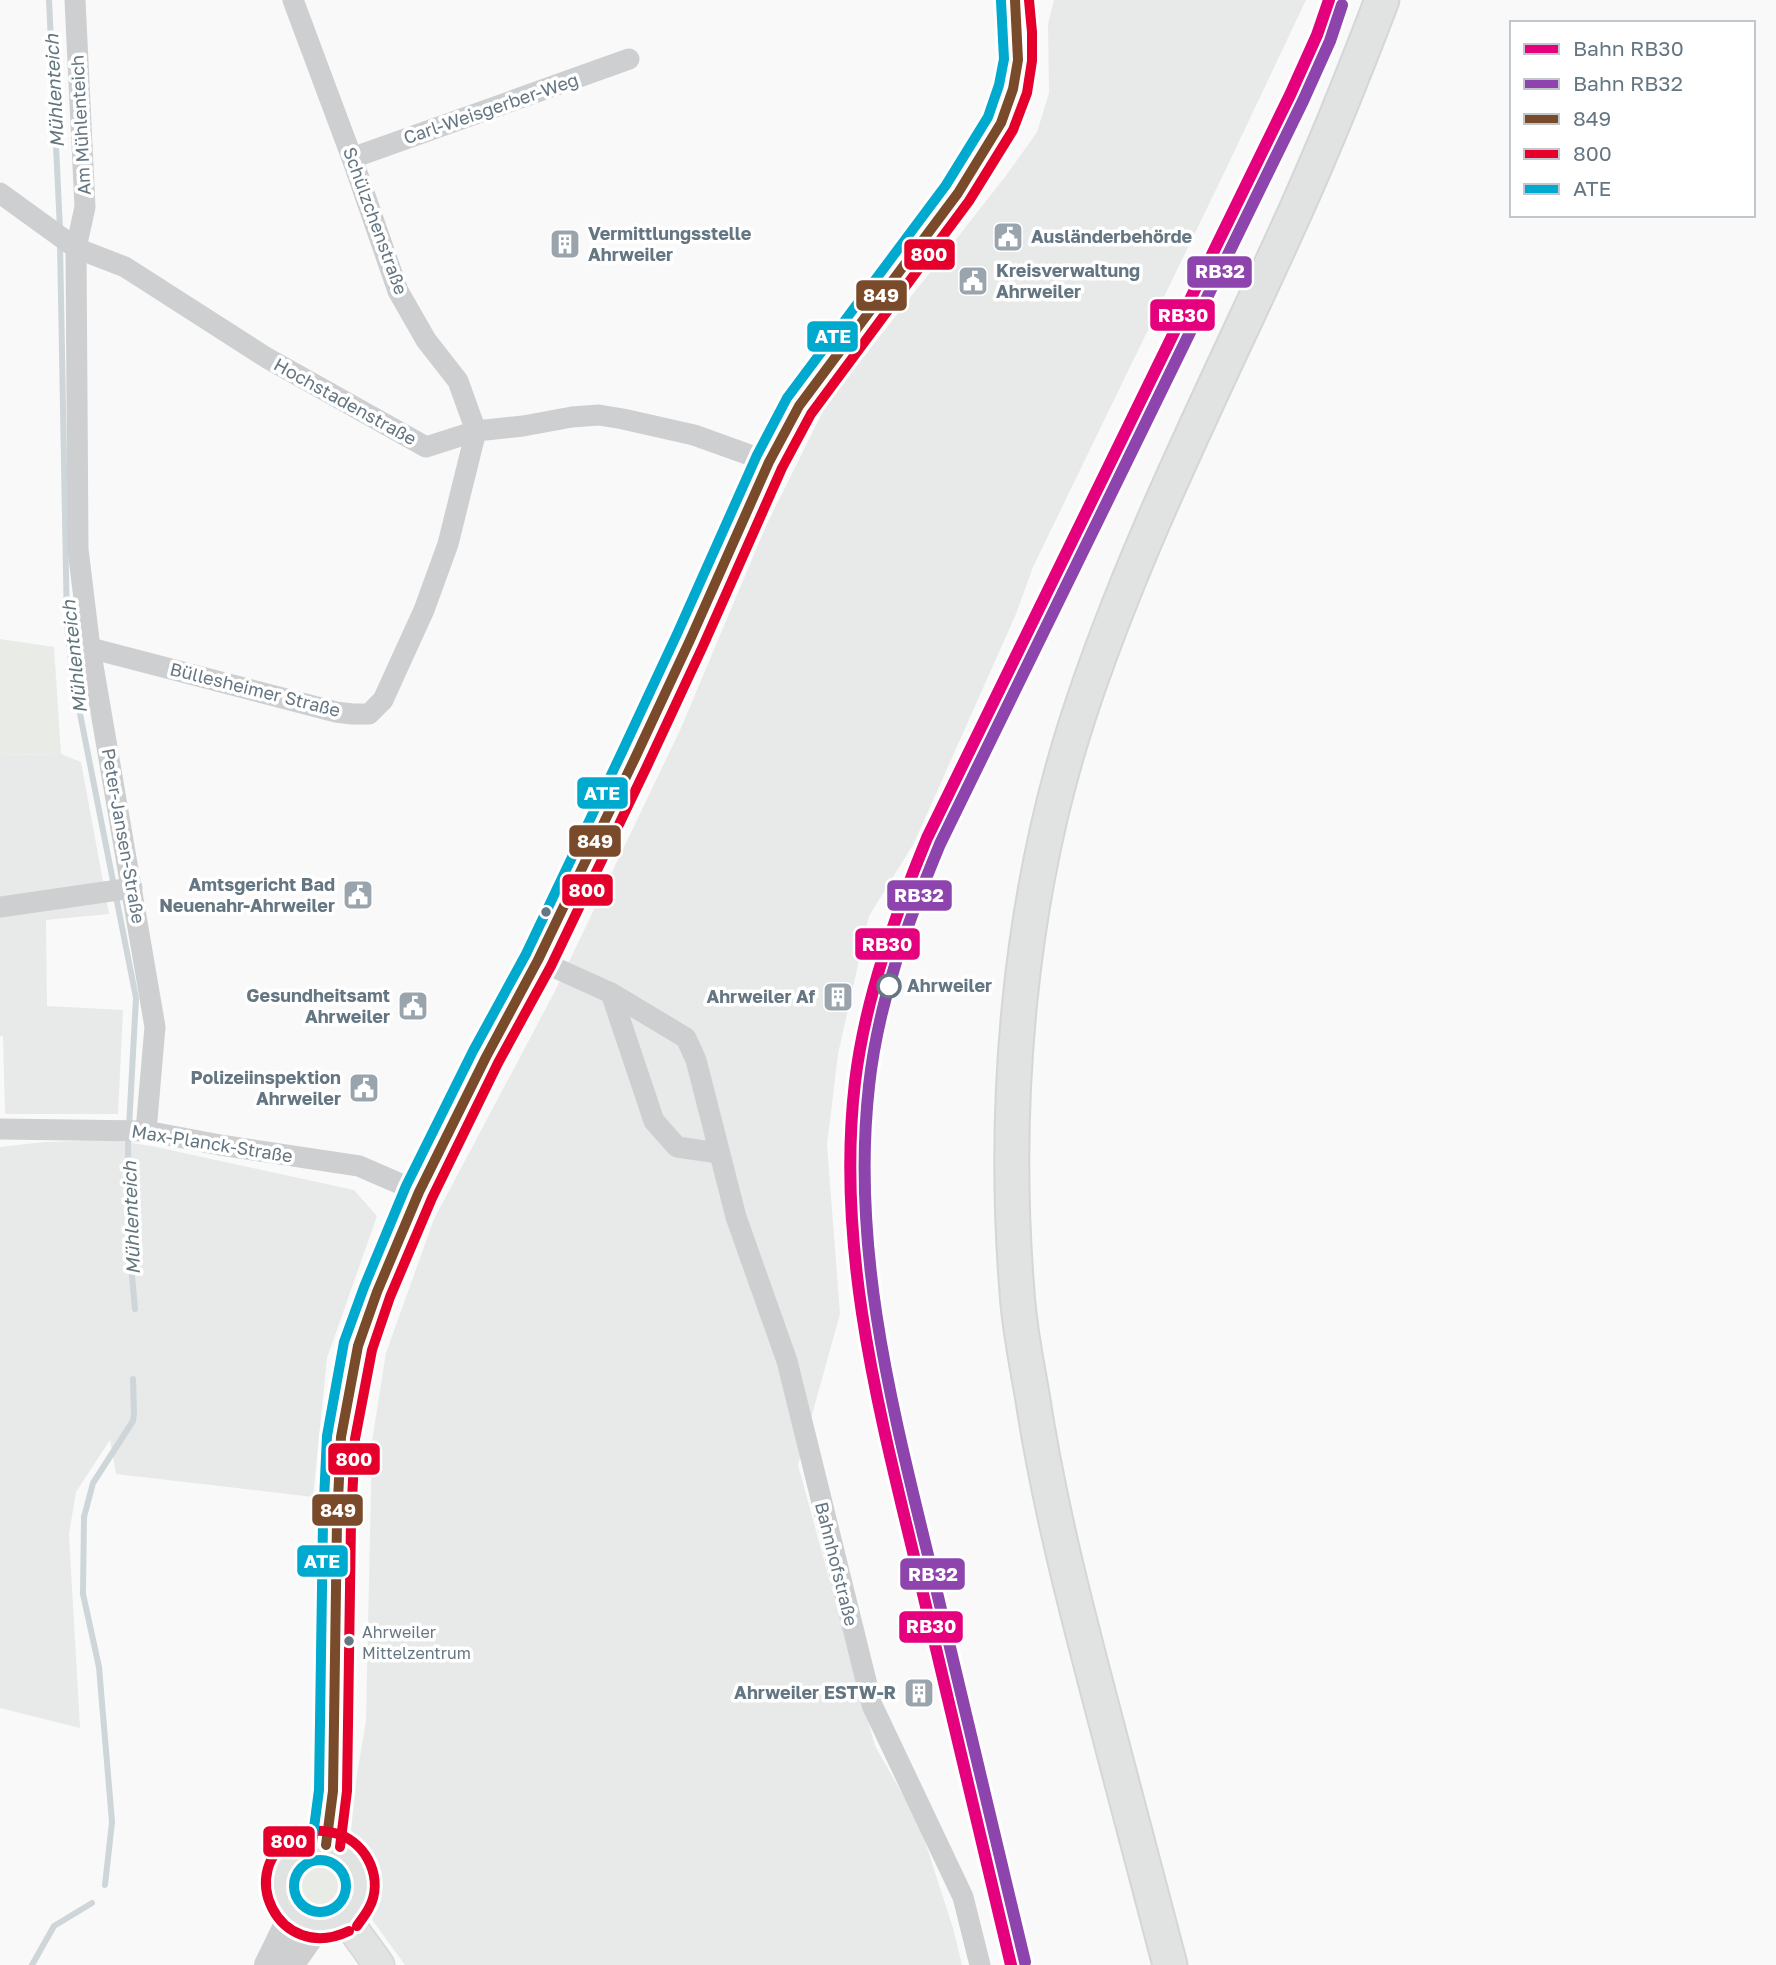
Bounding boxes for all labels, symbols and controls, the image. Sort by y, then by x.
legend [1510,21,1755,217]
water label: Mühlenteich [39,32,68,148]
text: Bahn RB30 [1573,35,1684,61]
street label: Am Mühlenteich [65,54,95,196]
street label: Carl-Weisgerber-Weg [400,68,581,148]
text: Bahn RB32 [1573,70,1683,96]
text: 849 [1573,105,1611,131]
text: 800 [1573,140,1612,166]
street label: Schülzchenstraße [339,144,413,297]
text: ATE [1573,175,1611,201]
public building icon: Ausländerbehörde [991,220,1025,254]
place label: Vermittlungsstelle Ahrweiler [588,222,752,265]
place label: Ausländerbehörde [1031,225,1193,247]
building icon: Vermittlungsstelle Ahrweiler [548,227,582,261]
line badge: 800 [903,238,956,271]
text: 800 [911,242,947,265]
line badge: RB32 [1186,255,1253,289]
place label: Kreisverwaltung Ahrweiler [996,259,1140,302]
text: RB32 [1195,259,1245,282]
public building icon: Kreisverwaltung Ahrweiler [956,264,990,298]
line badge: 849 [855,279,908,312]
text: 849 [863,283,899,306]
line badge: RB30 [1149,298,1216,332]
text: RB30 [1158,303,1208,326]
line badge: ATE [806,320,859,353]
text: ATE [815,324,851,347]
street label: Hochstadenstraße [270,353,421,449]
water label: Mühlenteich [56,598,91,715]
street label: Büllesheimer Straße [168,657,343,721]
street label: Peter-Jansen-Straße [98,746,150,925]
line badge: ATE [576,776,629,810]
text: ATE [584,781,620,804]
line badge: 849 [568,824,622,858]
text: 849 [577,829,613,852]
place label: Amtsgericht Bad Neuenahr-Ahrweiler [159,873,335,916]
line badge: 800 [561,873,614,907]
public building icon: Amtsgericht Bad Neuenahr-Ahrweiler [341,878,375,912]
text: 800 [569,878,605,901]
line badge: RB32 [886,879,953,912]
text: RB32 [894,883,944,906]
unlabelled marker [539,905,553,919]
line badge: RB30 [854,927,921,961]
text: RB30 [862,932,912,955]
marker: Ahrweiler [877,974,901,998]
place label: Ahrweiler [907,974,992,996]
building icon: Ahrweiler Af [821,980,855,1014]
place label: Gesundheitsamt Ahrweiler [246,984,390,1027]
place label: Ahrweiler Af [706,985,815,1007]
public building icon: Gesundheitsamt Ahrweiler [396,989,430,1023]
place label: Polizeiinspektion Ahrweiler [191,1066,341,1109]
public building icon: Polizeiinspektion Ahrweiler [347,1071,381,1105]
street label: Max-Planck-Straße [130,1119,294,1167]
water label: Mühlenteich [117,1160,144,1275]
line badge: 800 [327,1442,381,1476]
text: 800 [336,1447,372,1470]
line badge: 849 [311,1493,364,1527]
text: 849 [320,1498,356,1521]
street label: Bahnhofstraße [811,1499,863,1628]
line badge: ATE [296,1544,349,1578]
text: ATE [304,1549,340,1572]
line badge: RB32 [899,1557,966,1591]
text: RB32 [908,1562,958,1585]
line badge: RB30 [898,1610,964,1644]
text: RB30 [906,1614,956,1637]
place label: Ahrweiler Mittelzentrum [362,1622,471,1663]
marker: Ahrweiler Mittelzentrum [342,1634,356,1648]
building icon: Ahrweiler ESTW-R [902,1676,936,1710]
place label: Ahrweiler ESTW-R [734,1681,896,1703]
line badge: 800 [262,1825,316,1858]
text: 800 [271,1829,307,1852]

